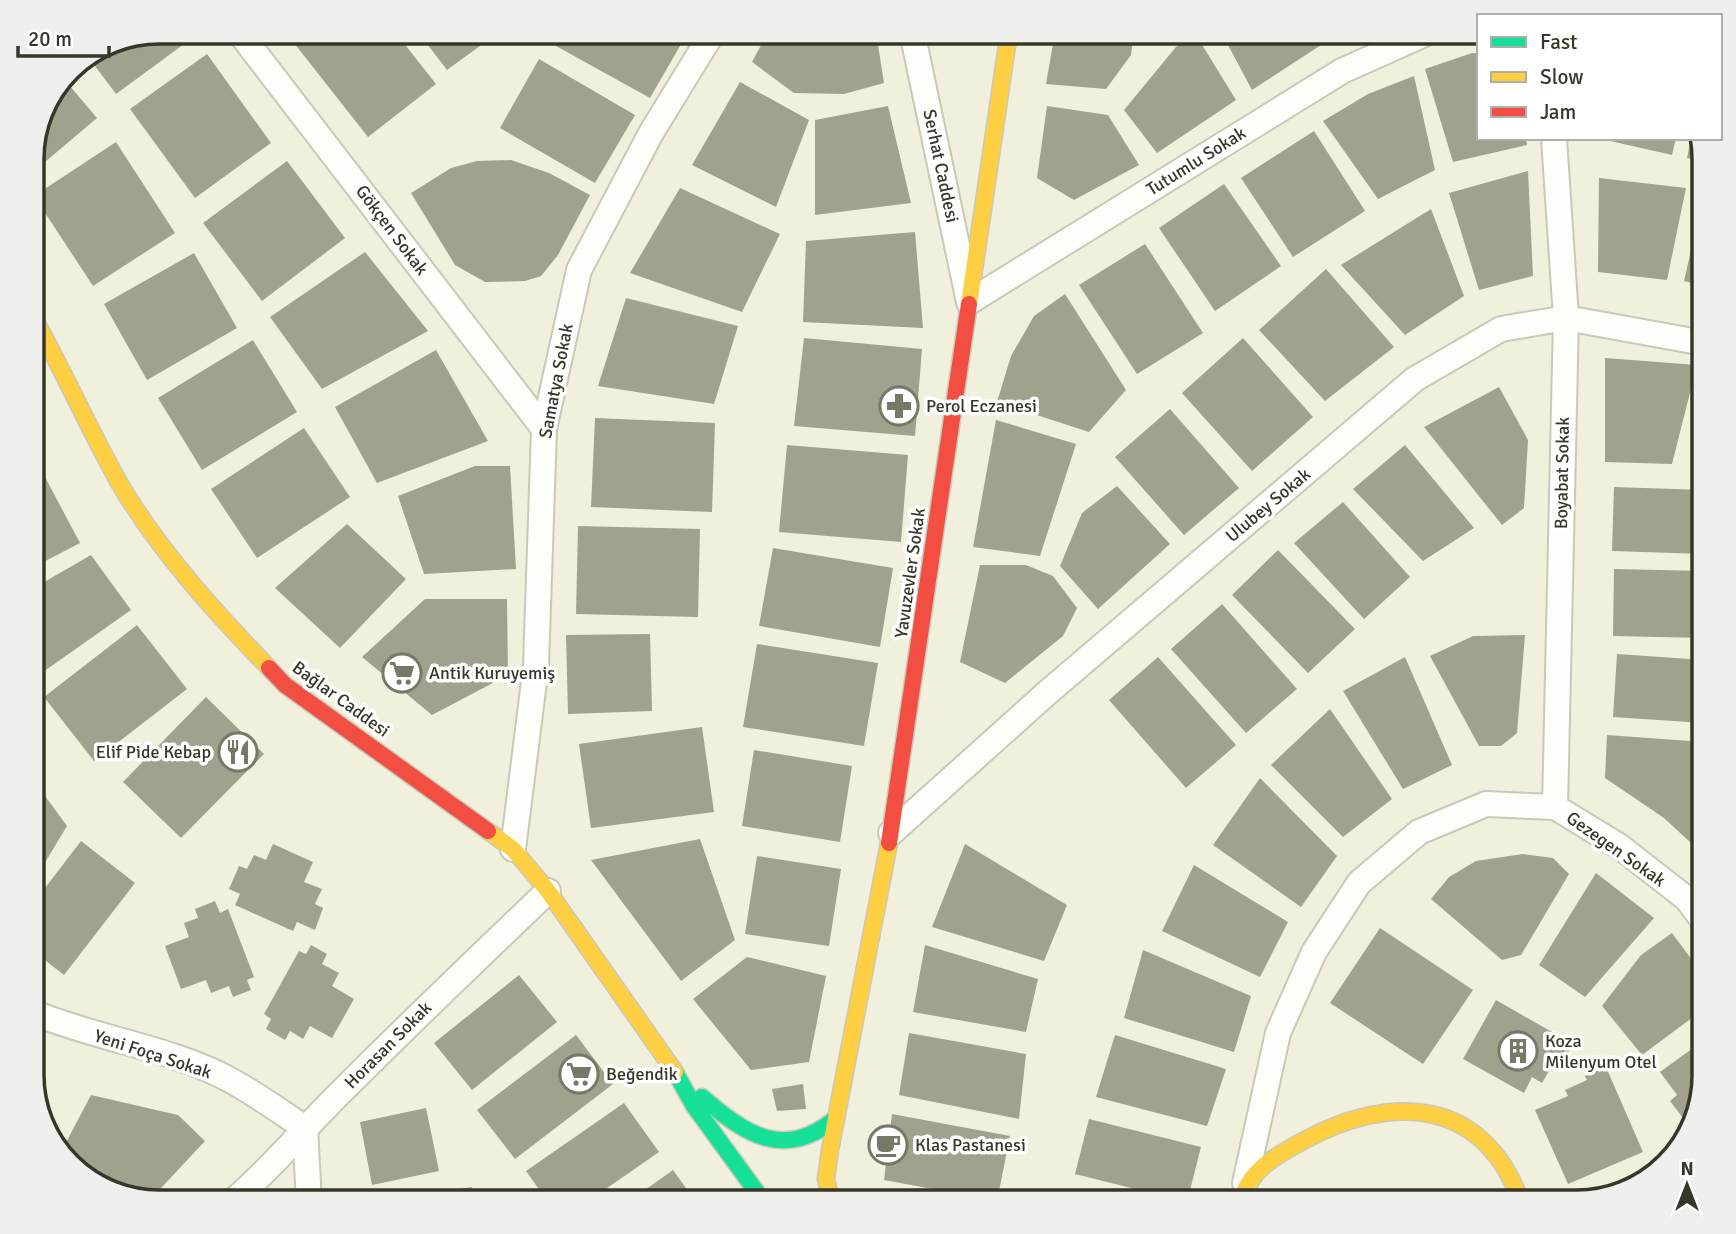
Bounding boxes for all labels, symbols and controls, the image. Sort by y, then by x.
scale bar [18,14,108,58]
legend [1477,14,1722,140]
text: 20 m [28,26,72,52]
text: Fast [1540,29,1577,55]
text: Slow [1540,64,1584,90]
text: Jam [1540,99,1576,125]
street label: Serhat Caddesi [918,107,964,225]
street label: Tutumlu Sokak [1142,122,1250,200]
street label: Gökçen Sokak [351,181,433,279]
street label: Samatya Sokak [534,322,578,440]
pharmacy icon: Perol Eczanesi [878,385,920,427]
place label: Perol Eczanesi [926,395,1037,417]
street label: Boyabat Sokak [1550,417,1574,529]
street label: Ulubey Sokak [1221,463,1315,547]
street label: Yavuzevler Sokak [890,507,930,639]
supermarket icon: Antik Kuruyemiş [381,652,423,694]
street label: Bağlar Caddesi [288,656,394,742]
place label: Antik Kuruyemiş [429,662,555,684]
restaurant icon: Elif Pide Kebap [217,731,259,773]
place label: Elif Pide Kebap [96,741,211,763]
street label: Gezegen Sokak [1562,807,1670,891]
street label: Horasan Sokak [340,997,436,1093]
street label: Yeni Foça Sokak [92,1025,214,1083]
building icon: Koza Milenyum Otel [1497,1030,1539,1072]
place label: Koza Milenyum Otel [1545,1030,1657,1073]
supermarket icon: Beğendik [558,1053,600,1095]
place label: Beğendik [606,1063,678,1085]
cafe icon: Klas Pastanesi [867,1124,909,1166]
place label: Klas Pastanesi [915,1134,1026,1156]
north arrow [1652,1150,1722,1220]
text: N [1680,1157,1694,1181]

